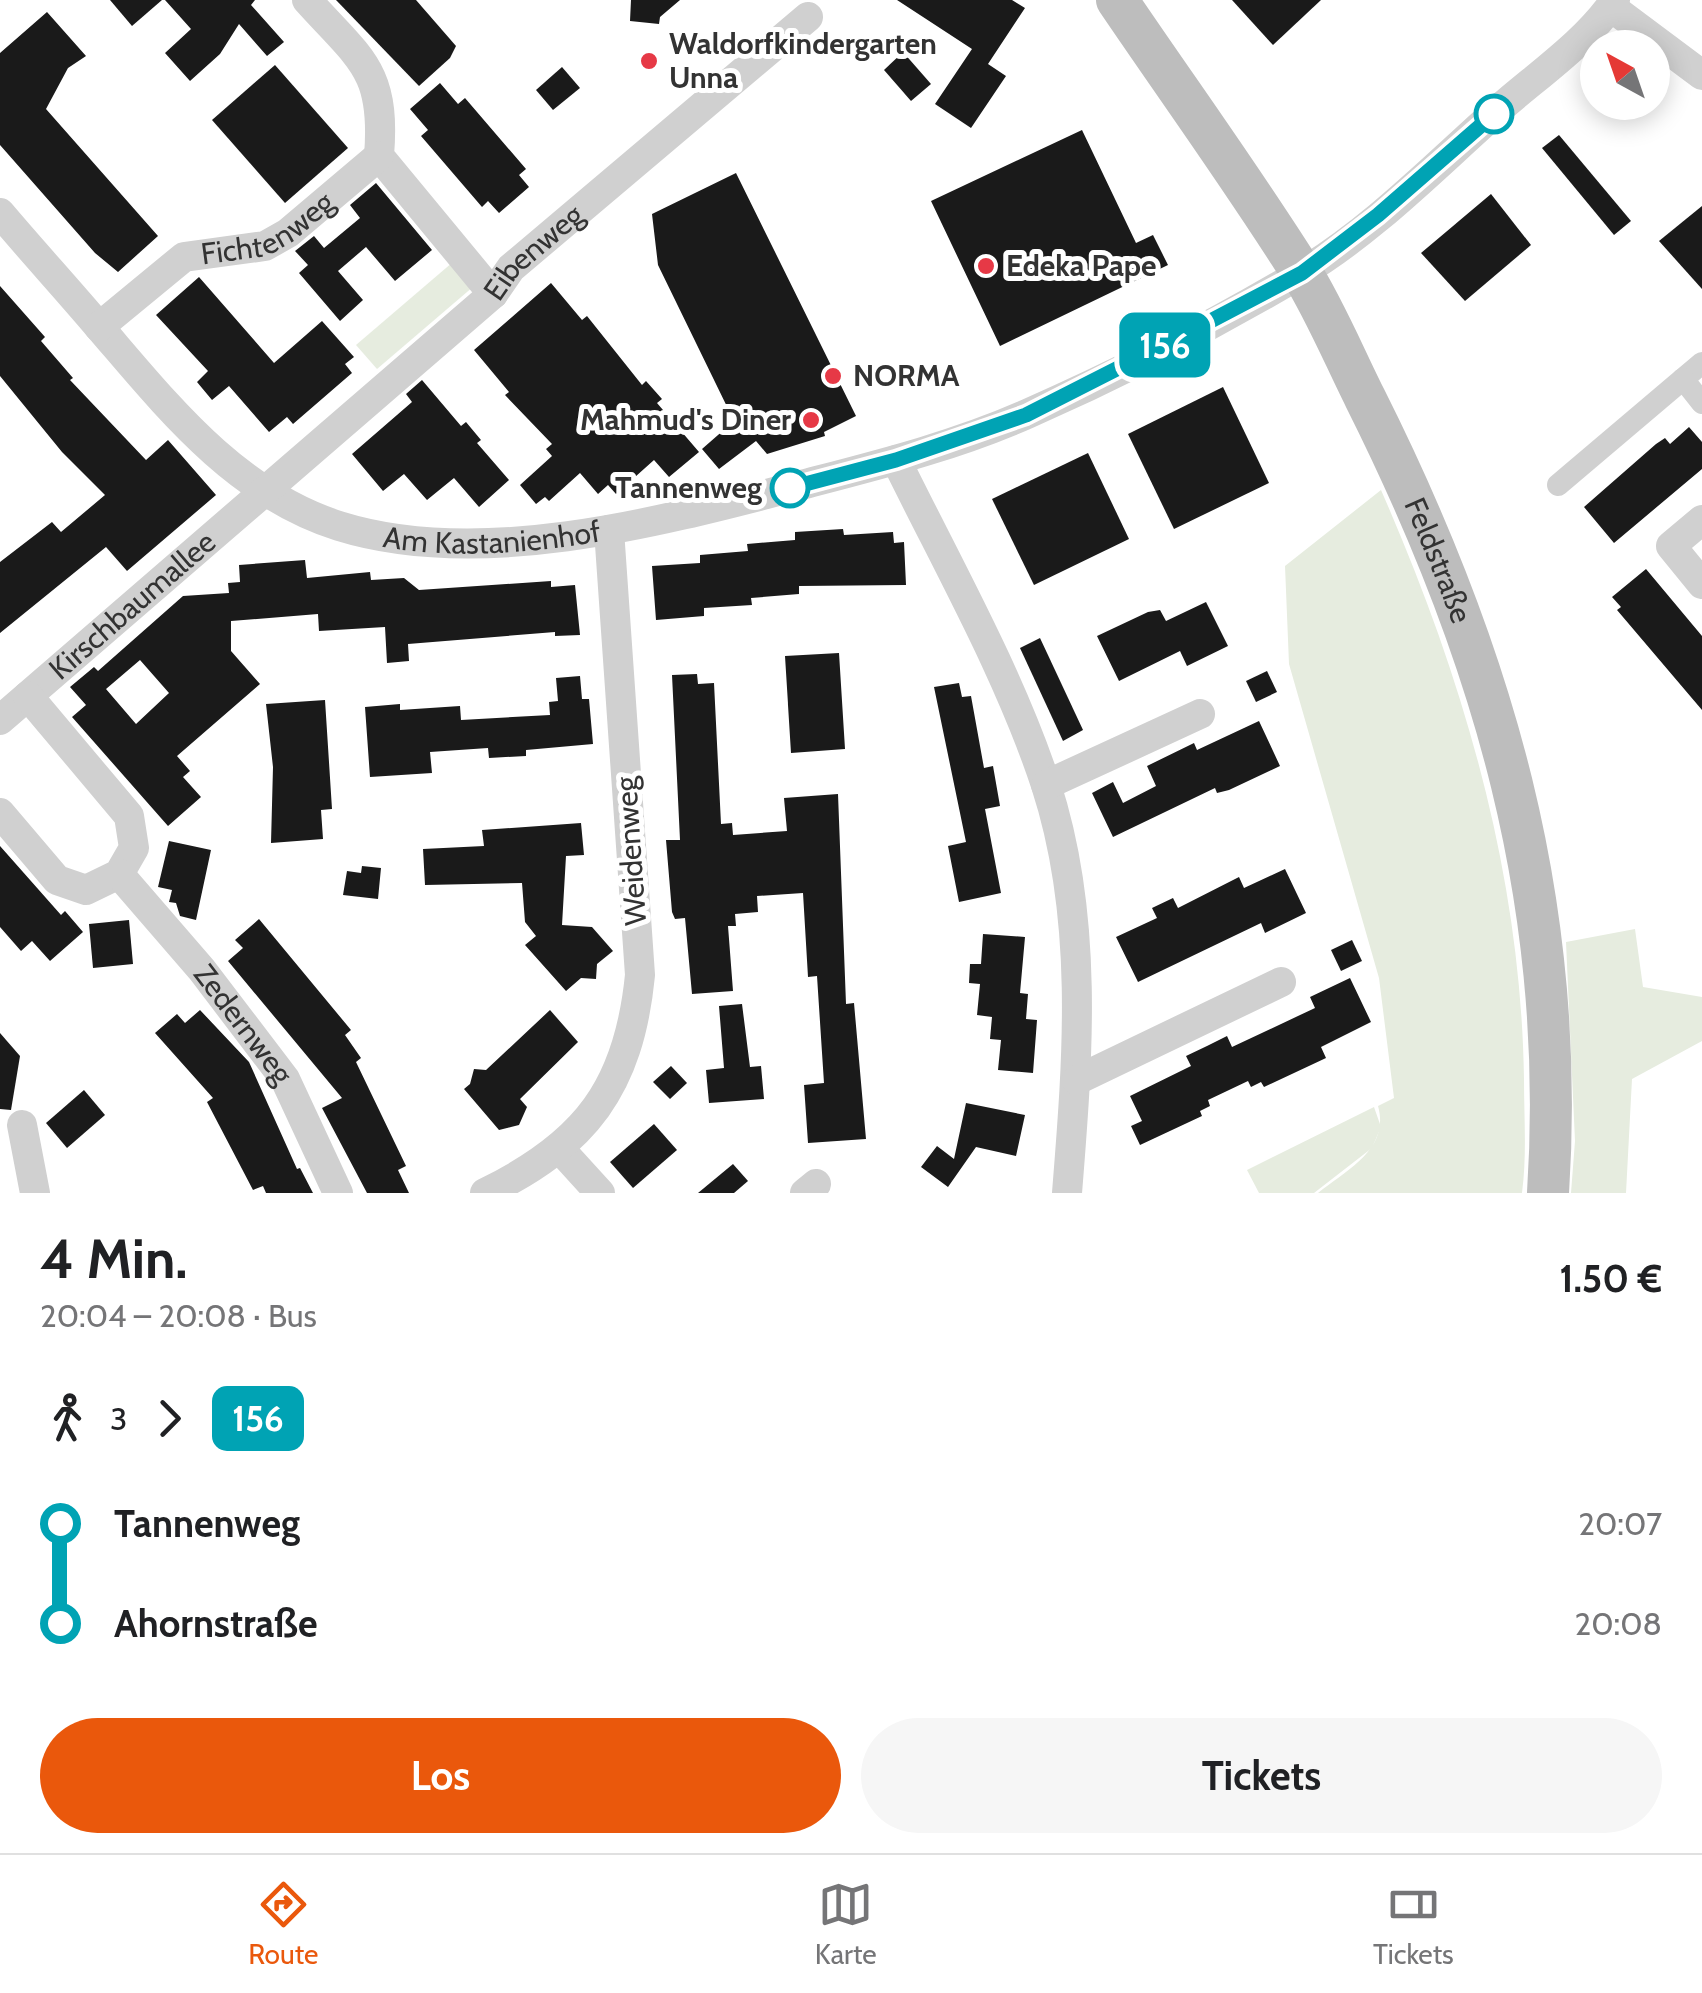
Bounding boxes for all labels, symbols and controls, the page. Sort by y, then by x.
place label: Waldorfkindergarten Unna [669,25,937,96]
north arrow [1580,30,1670,120]
map controls [1580,30,1670,120]
marker: Waldorfkindergarten Unna [638,50,660,72]
unlabelled marker [1475,95,1513,133]
street label: Fichtenweg [198,183,342,273]
street label: Eibenweg [475,195,591,307]
place label: Edeka Pape [1006,247,1156,284]
marker: Edeka Pape [975,255,997,277]
line badge: 156 [1108,312,1222,378]
text: 156 [1139,324,1191,367]
place label: NORMA [853,357,960,394]
marker: NORMA [822,365,844,387]
place label: Mahmud's Diner [580,401,791,438]
marker: Mahmud's Diner [800,409,822,431]
place label: Tannenweg [615,469,762,506]
marker: Tannenweg [771,469,809,507]
street label: Feldstraße [1397,492,1480,628]
street label: Am Kastanienhof [381,513,603,562]
street label: Kirschbaumallee [41,523,223,687]
street label: Weidenweg [607,774,654,927]
street label: Zedernweg [186,957,302,1092]
text: 4 Min. [40,1225,188,1292]
text: 1.50 € [1559,1255,1662,1302]
text: 20:04 – 20:08 · Bus [40,1296,317,1335]
icon: walk [40,1391,95,1446]
icon: forward [142,1391,197,1446]
text: 156 [232,1397,284,1440]
text: 3 [110,1399,127,1438]
text: Tannenweg [114,1500,300,1547]
text: 20:07 [1578,1504,1662,1543]
text: Ahornstraße [114,1600,318,1647]
text: 20:08 [1575,1604,1662,1643]
button: Los [40,1718,841,1833]
button: Tickets [861,1718,1662,1833]
tab: Route [248,1877,318,1971]
tab: Karte [815,1877,877,1971]
tab: Tickets [1373,1877,1454,1971]

